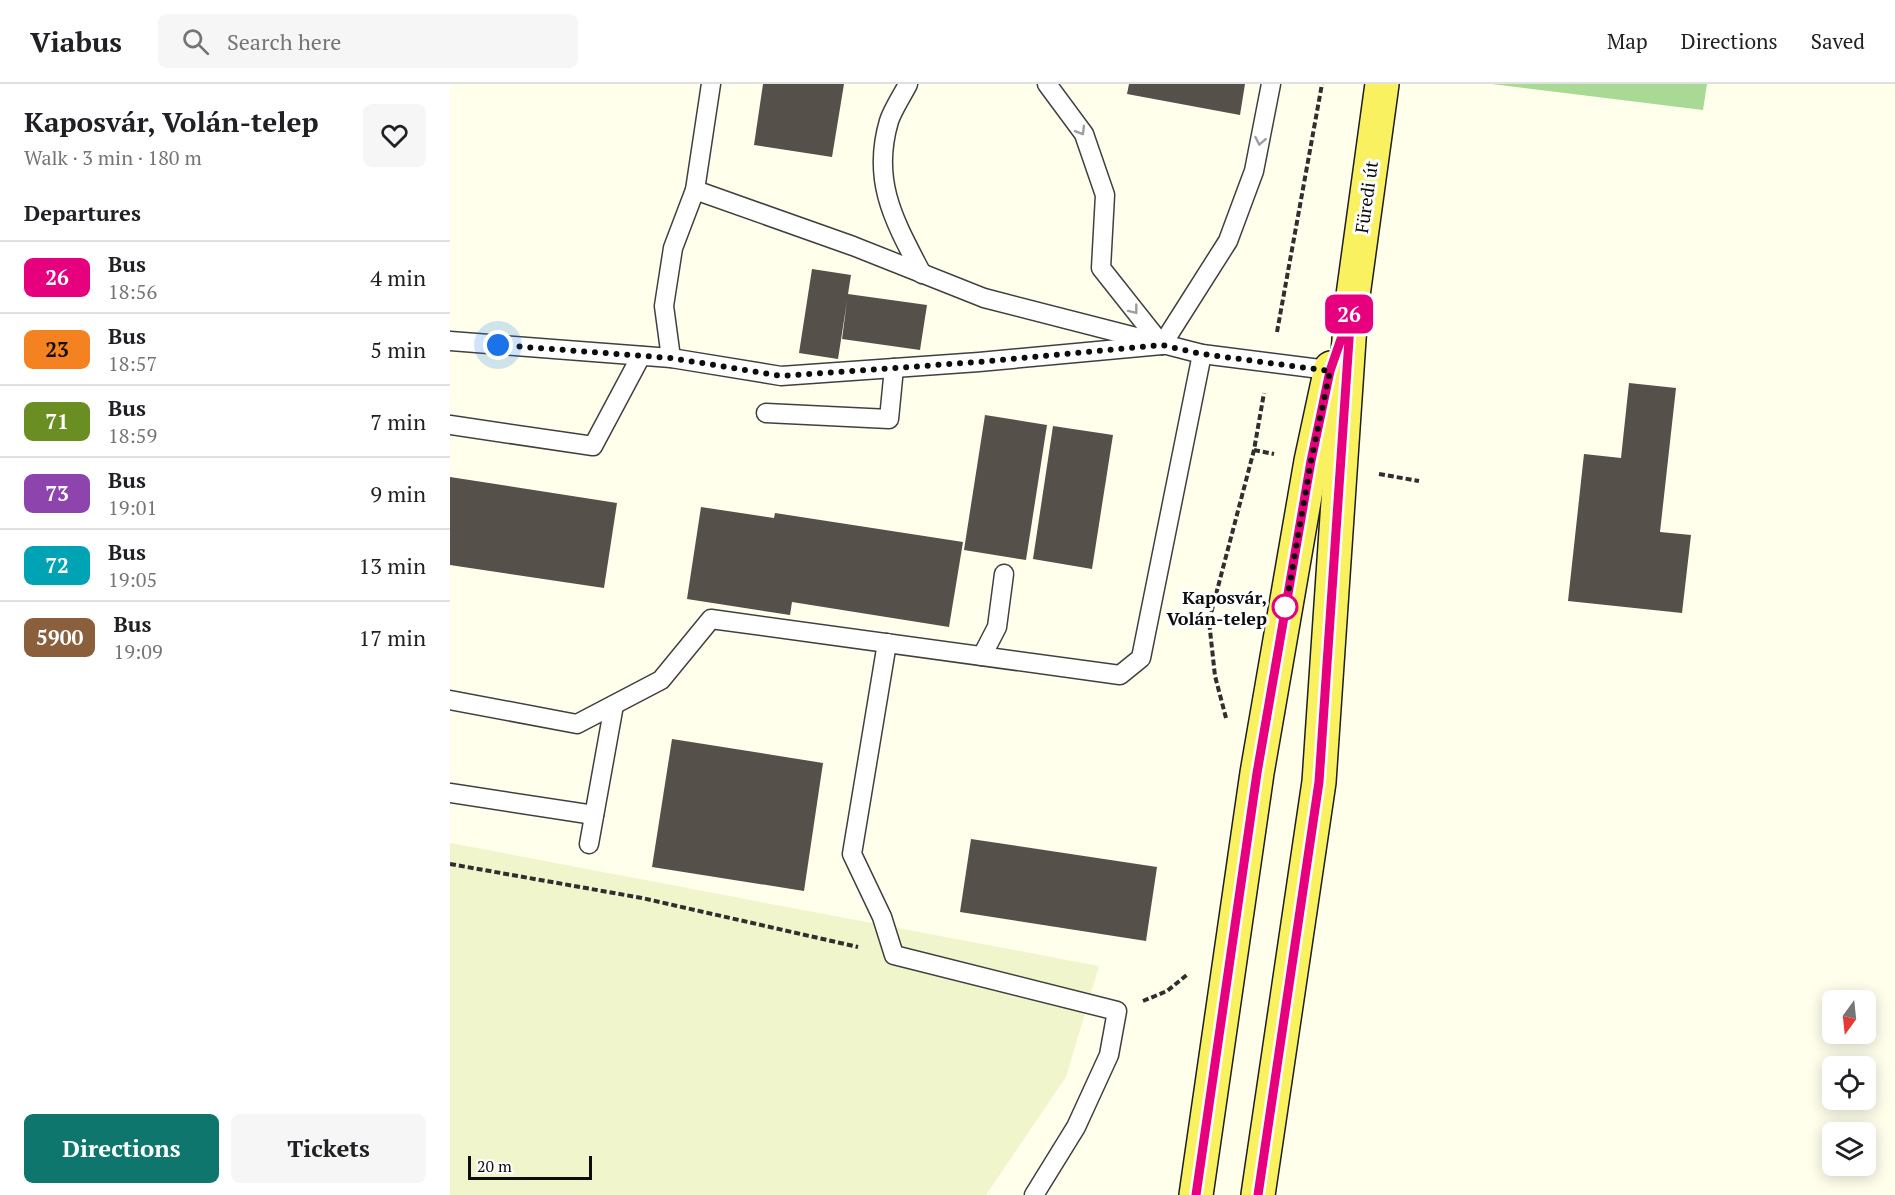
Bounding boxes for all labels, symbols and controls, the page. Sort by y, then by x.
search box [158,14,578,68]
text: Viabus [30,23,122,60]
icon: search [179,25,212,58]
text: Search here [227,27,341,56]
text: Map [1607,27,1648,55]
text: Directions [1681,27,1778,55]
text: Saved [1811,27,1865,55]
text: Kaposvár, Volán-telep [24,103,319,140]
button: heart [363,104,426,167]
one-way arrow [1074,125,1085,135]
one-way arrow [1254,136,1267,146]
text: Walk · 3 min · 180 m [24,144,202,171]
street label: Füredi út [1349,159,1383,235]
text: Departures [24,198,141,227]
text: Bus [108,249,146,278]
text: 26 [45,263,69,291]
text: 4 min [370,263,426,292]
text: 18:56 [108,278,157,305]
line badge: 26 [1322,294,1376,334]
text: 26 [1337,300,1361,328]
one-way arrow [1127,303,1138,314]
text: Bus [108,321,146,350]
your location [483,330,513,360]
text: 23 [45,335,69,363]
text: 5 min [370,335,426,364]
text: 18:57 [108,350,157,377]
text: Bus [108,393,146,422]
text: 71 [45,407,69,435]
text: 7 min [370,407,426,436]
text: 18:59 [108,422,157,449]
text: Bus [108,465,146,494]
text: 73 [45,479,69,507]
text: 9 min [370,479,426,508]
text: 19:01 [108,494,157,521]
text: Bus [108,537,146,566]
text: 72 [45,551,69,579]
text: 13 min [359,551,426,580]
text: 19:05 [108,566,157,593]
place label: Kaposvár, Volán-telep [1166,585,1267,630]
marker: Kaposvár, Volán-telep [1272,594,1298,620]
text: Bus [113,609,151,638]
text: 5900 [36,623,83,651]
text: 17 min [359,623,426,652]
text: 19:09 [113,638,163,665]
north arrow [1822,990,1876,1044]
map controls [1822,990,1876,1176]
button: locate [1822,1056,1876,1110]
button: Directions [24,1114,219,1183]
button: Tickets [231,1114,426,1183]
button: layers [1822,1122,1876,1176]
scale bar [468,1153,592,1180]
text: 20 m [477,1155,512,1177]

